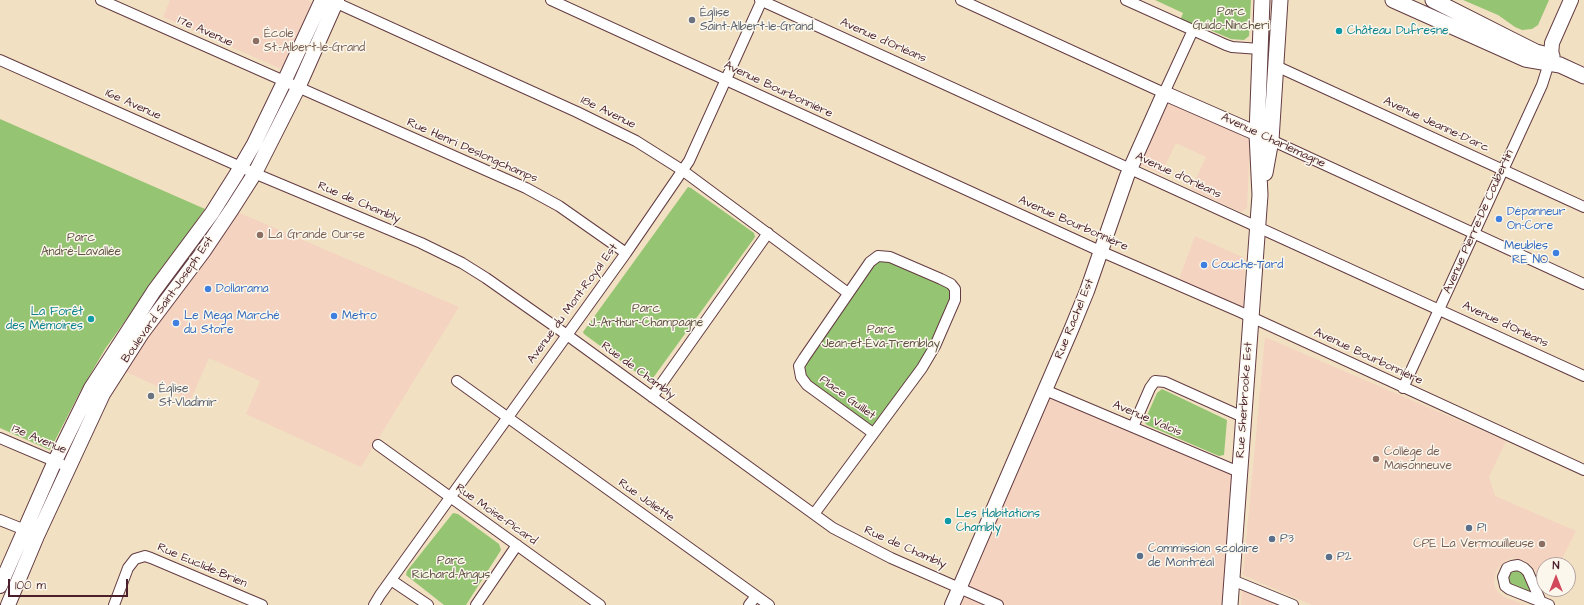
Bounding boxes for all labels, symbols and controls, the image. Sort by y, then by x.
park label: Parc Guido-Nincheri [1193,5,1269,33]
place label: Église Saint-Albert-le-Grand [700,6,814,34]
street label: 17e Avenue [175,13,235,51]
marker: Église Saint-Albert-le-Grand [687,15,697,25]
street label: Avenue d'Orléans [838,15,928,67]
place label: Château Dufresne [1347,24,1449,38]
marker: Château Dufresne [1334,26,1344,36]
place label: École St.-Albert-le-Grand [264,27,365,55]
marker: École St.-Albert-le-Grand [251,36,261,46]
street label: Avenue Bourbonnière [721,58,835,122]
street label: 16e Avenue [103,86,163,124]
street label: 18e Avenue [578,93,638,133]
street label: Avenue Jeanne-D'arc [1381,94,1491,156]
street label: Avenue Charlemagne [1219,110,1327,172]
street label: Rue Henri Deslongchamps [404,116,540,186]
street label: Avenue Pierre-De Coubertin [1441,148,1517,296]
street label: Avenue d'Orléans [1133,150,1223,202]
street label: Rue de Chambly [315,179,403,227]
street label: Avenue Bourbonnière [1016,193,1130,255]
place label: Dépanneur On-Core [1507,205,1565,233]
marker: Dépanneur On-Core [1494,214,1504,224]
place label: La Grande Ourse [268,228,365,242]
marker: La Grande Ourse [255,230,265,240]
park label: Parc André-Lavallée [41,231,121,259]
street label: Boulevard Saint-Joseph Est [119,234,217,366]
place label: Meubles RE NO [1504,239,1548,267]
street label: Avenue du Mont-Royal Est [525,241,621,367]
marker: Meubles RE NO [1551,248,1561,258]
place label: Couche-Tard [1212,258,1283,272]
marker: Couche-Tard [1199,260,1209,270]
street label: Rue Rachel Est [1052,277,1098,361]
place label: Dollarama [216,282,269,296]
marker: Dollarama [203,284,213,294]
street label: Avenue d'Orléans [1460,299,1550,351]
park label: Parc J.-Arthur-Champagne [589,302,703,330]
place label: La Forêt des Mémoires [6,305,83,333]
place label: Le Mega Marché du Store [184,309,280,337]
place label: Metro [342,309,377,323]
marker: Metro [329,311,339,321]
marker: La Forêt des Mémoires [86,314,96,324]
marker: Le Mega Marché du Store [171,318,181,328]
park label: Parc Jean-et-Éva-Tremblay [822,323,940,351]
street label: Avenue Bourbonnière [1311,325,1425,389]
street label: Rue de Chambly [598,339,678,403]
street label: Rue Sherbrooke Est [1234,342,1256,458]
street label: Place Guillet [816,373,878,423]
place label: Église St-Vladimir [159,382,217,410]
marker: Église St-Vladimir [146,391,156,401]
street label: Avenue Valois [1110,398,1184,440]
street label: 13e Avenue [10,422,68,458]
place label: Collège de Maisonneuve [1384,445,1452,473]
marker: Collège de Maisonneuve [1371,454,1381,464]
street label: Rue Joliette [615,476,677,526]
street label: Rue Moïse-Picard [452,481,540,549]
place label: Les Habitations Chambly [956,507,1040,535]
marker: Les Habitations Chambly [943,516,953,526]
place label: P1 [1477,521,1486,535]
street label: Rue de Chambly [862,523,948,573]
marker: P1 [1464,523,1474,533]
place label: P3 [1280,532,1294,546]
marker: P3 [1267,534,1277,544]
place label: CPE La Vermouilleuse [1413,537,1534,551]
marker: CPE La Vermouilleuse [1537,539,1547,549]
street label: Rue Euclide-Brien [155,541,249,591]
place label: Commission scolaire de Montréal [1148,542,1258,570]
place label: P2 [1337,550,1352,564]
marker: Commission scolaire de Montréal [1135,551,1145,561]
marker: P2 [1324,552,1334,562]
park label: Parc Richard-Angus [412,554,490,582]
north arrow [1536,557,1576,597]
text: N [1553,558,1559,573]
scale bar [10,571,130,597]
text: 100 m [15,577,46,594]

